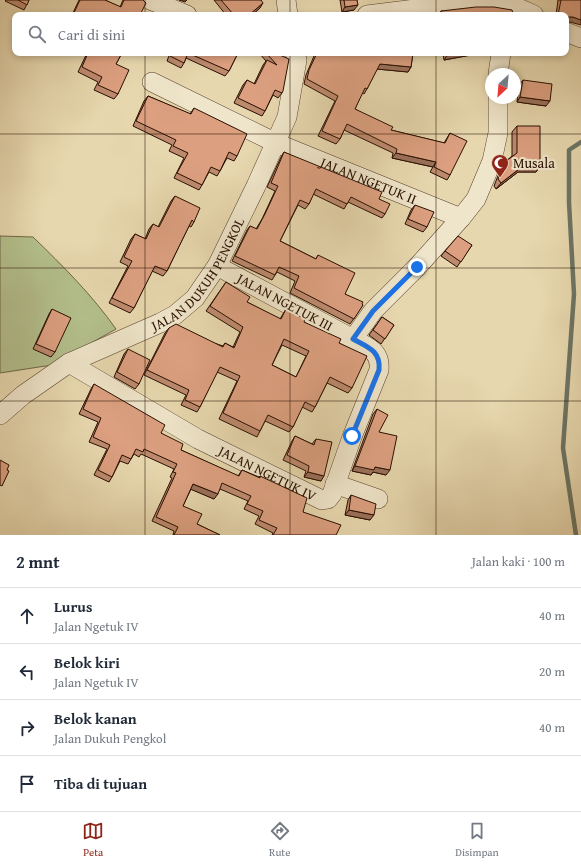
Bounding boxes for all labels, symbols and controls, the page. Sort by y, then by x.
search box [12,12,569,56]
icon: search [26,23,48,45]
text: Cari di sini [58,24,125,45]
north arrow [485,68,521,104]
street label: JALAN NGETUK II [316,151,420,209]
mosque icon: Musala [490,153,510,178]
place label: Musala [513,153,555,173]
street label: JALAN DUKUH PENGKOL [146,214,249,336]
route end [408,258,426,276]
street label: JALAN NGETUK III [232,267,337,336]
route start [343,427,361,445]
street label: JALAN NGETUK IV [213,440,320,506]
text: 2 mnt [16,549,60,574]
text: Jalan kaki · 100 m [472,552,565,571]
text: Lurus [54,596,92,617]
icon: ahead [16,605,38,627]
text: 40 m [539,606,565,625]
text: Jalan Ngetuk IV [54,617,139,636]
text: Belok kiri [54,652,120,673]
icon: left [16,661,38,683]
text: 20 m [539,662,565,681]
text: Jalan Ngetuk IV [54,673,139,692]
text: Belok kanan [54,708,137,729]
icon: right [16,717,38,739]
text: 40 m [539,718,565,737]
text: Jalan Dukuh Pengkol [54,729,166,748]
icon: arrive [16,773,38,795]
text: Tiba di tujuan [54,773,147,794]
tab: Peta [82,820,104,860]
tab: Rute [269,820,291,860]
tab: Disimpan [455,820,499,860]

